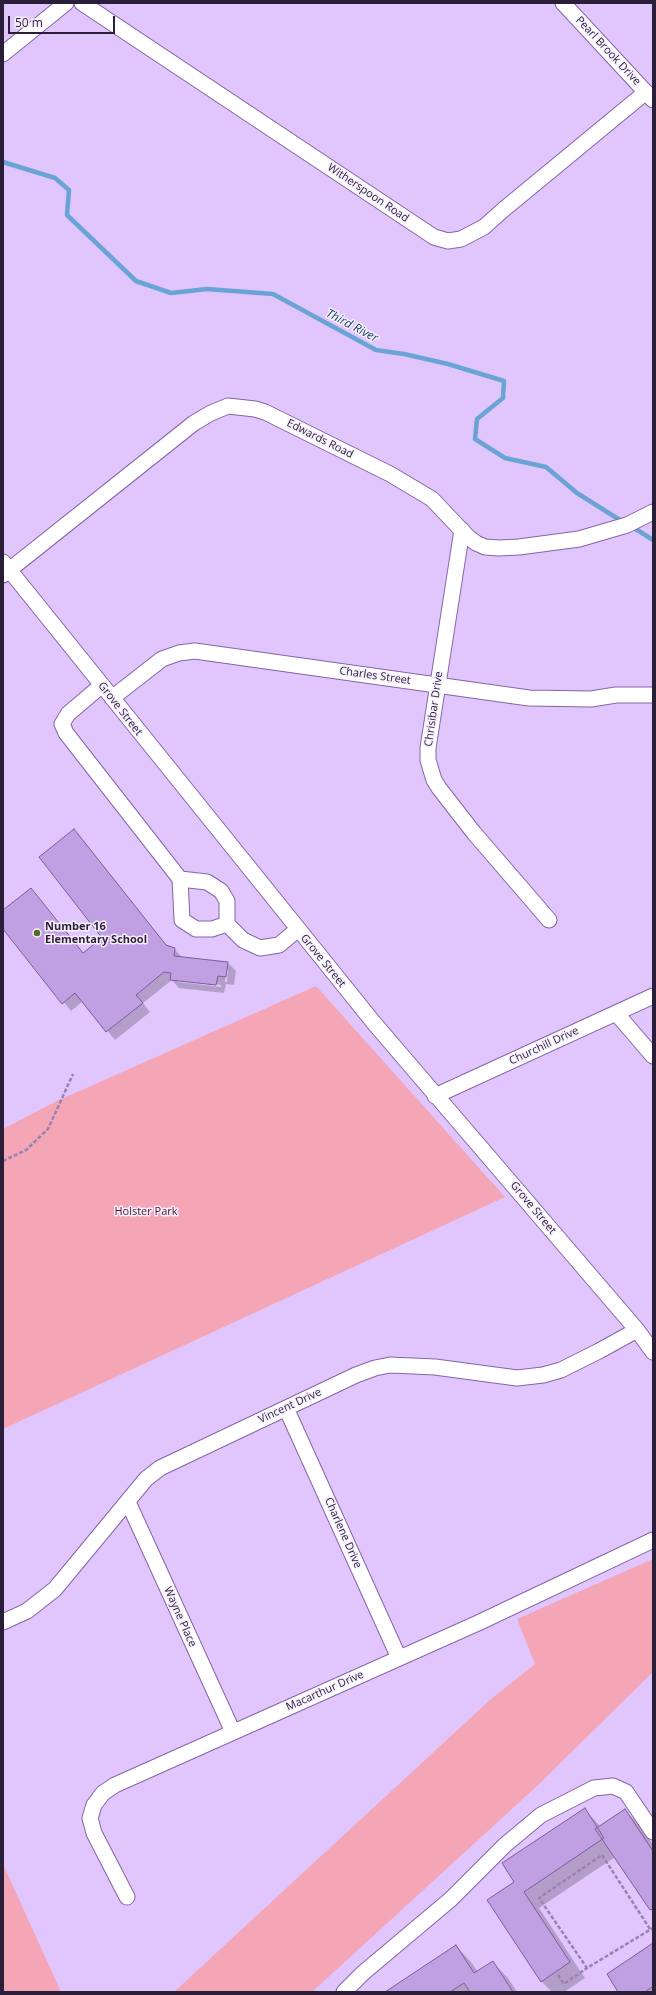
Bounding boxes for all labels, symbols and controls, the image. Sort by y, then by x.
scale bar [10,8,117,34]
text: 50 m [15,14,43,31]
street label: Pearl Brook Drive [573,14,643,88]
street label: Witherspoon Road [325,161,411,225]
water label: Third River [324,306,380,346]
street label: Edwards Road [284,417,356,461]
street label: Charles Street [338,664,412,688]
street label: Chrisibar Drive [422,670,446,748]
street label: Grove Street [95,680,145,738]
place label: Number 16 Elementary School [45,920,147,946]
marker: Number 16 Elementary School [32,928,42,938]
street label: Grove Street [298,932,348,990]
street label: Churchill Drive [507,1024,581,1068]
street label: Grove Street [507,1179,559,1237]
park label: Holster Park [114,1205,178,1219]
street label: Vincent Drive [256,1386,324,1426]
street label: Charlene Drive [322,1496,364,1570]
street label: Wayne Place [161,1585,199,1649]
street label: Macarthur Drive [284,1668,366,1714]

